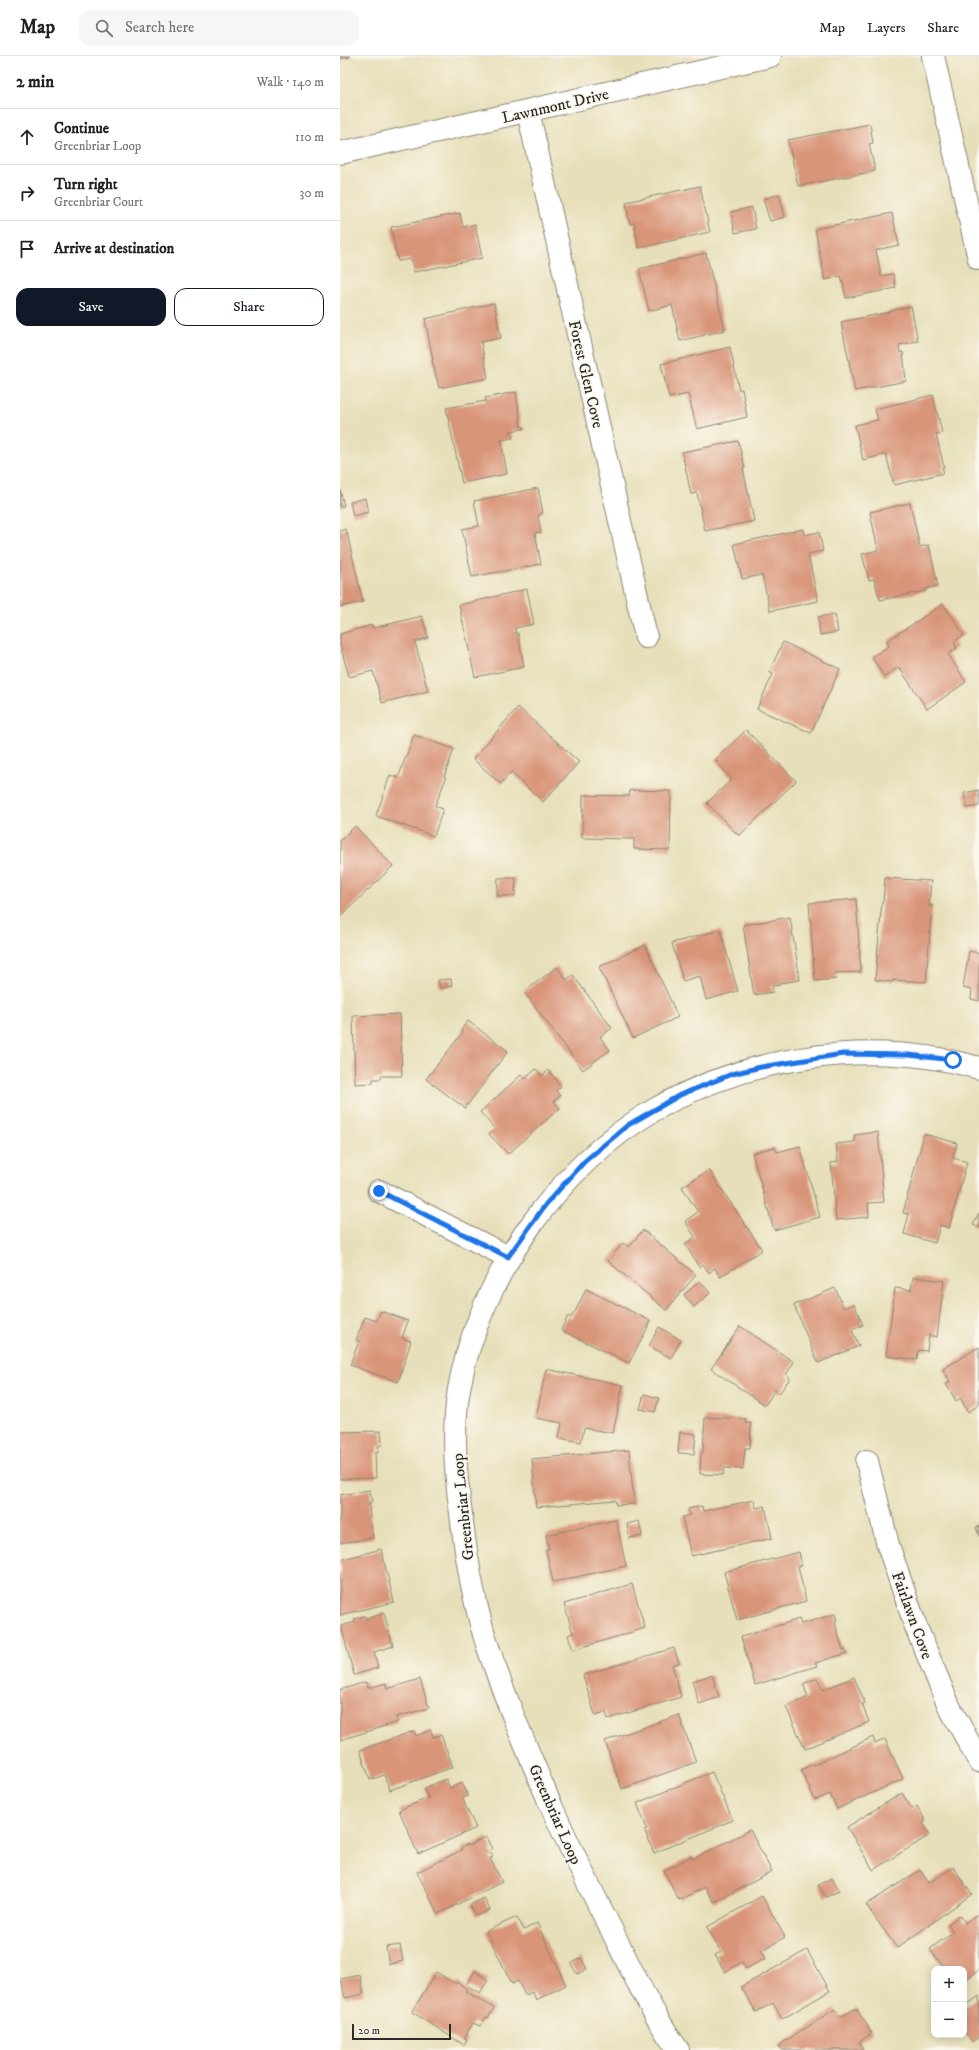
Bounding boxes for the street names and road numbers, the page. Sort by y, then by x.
street label: Lawnmont Drive [500,84,611,128]
street label: Forest Glen Cove [564,318,608,430]
street label: Greenbriar Loop [447,1452,479,1561]
street label: Fairlawn Cove [887,1569,937,1662]
street label: Greenbriar Loop [524,1761,586,1868]

